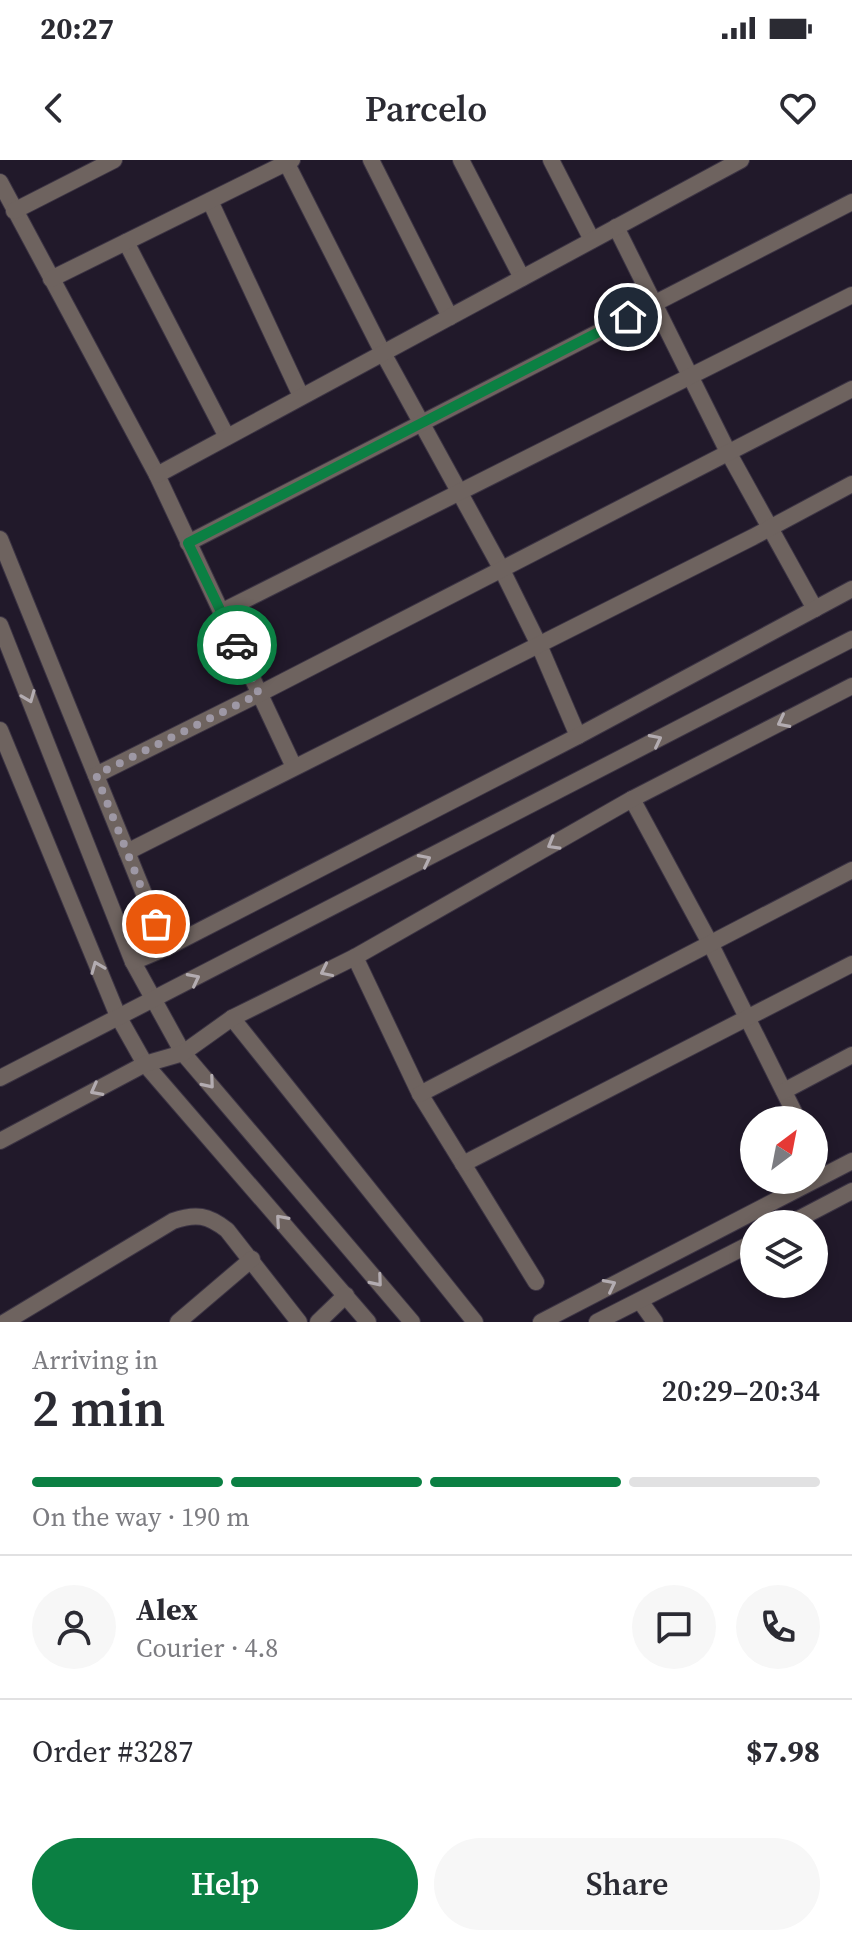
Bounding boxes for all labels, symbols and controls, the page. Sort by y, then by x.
text: 20:27 [40,8,114,49]
text: Parcelo [365,84,487,133]
icon: back [32,86,76,130]
icon: heart [776,86,820,130]
pin [594,283,662,351]
icon: home [606,295,650,339]
courier [197,605,277,685]
icon: car [215,623,259,667]
one-way arrow [19,689,35,703]
one-way arrow [776,712,791,727]
one-way arrow [648,735,663,750]
one-way arrow [547,834,562,850]
one-way arrow [417,854,432,869]
pin [122,890,190,958]
icon: bag [134,902,178,946]
one-way arrow [91,961,107,975]
one-way arrow [320,961,335,977]
one-way arrow [186,973,201,988]
one-way arrow [199,1074,214,1089]
one-way arrow [90,1080,105,1095]
north arrow [740,1106,828,1194]
map controls [740,1106,828,1298]
button: layers [740,1210,828,1298]
one-way arrow [276,1215,291,1230]
one-way arrow [368,1272,382,1286]
one-way arrow [601,1280,616,1295]
text: Arriving in [32,1342,158,1378]
text: 20:29–20:34 [661,1370,820,1411]
text: 2 min [32,1372,165,1443]
text: On the way · 190 m [32,1499,250,1535]
button: person [32,1585,116,1669]
button: chat [632,1585,716,1669]
button: phone [736,1585,820,1669]
text: Alex [136,1589,198,1630]
text: Courier · 4.8 [136,1630,278,1666]
text: Order #3287 [32,1731,193,1772]
text: $7.98 [746,1731,820,1772]
button: Help [32,1838,418,1930]
button: Share [434,1838,820,1930]

